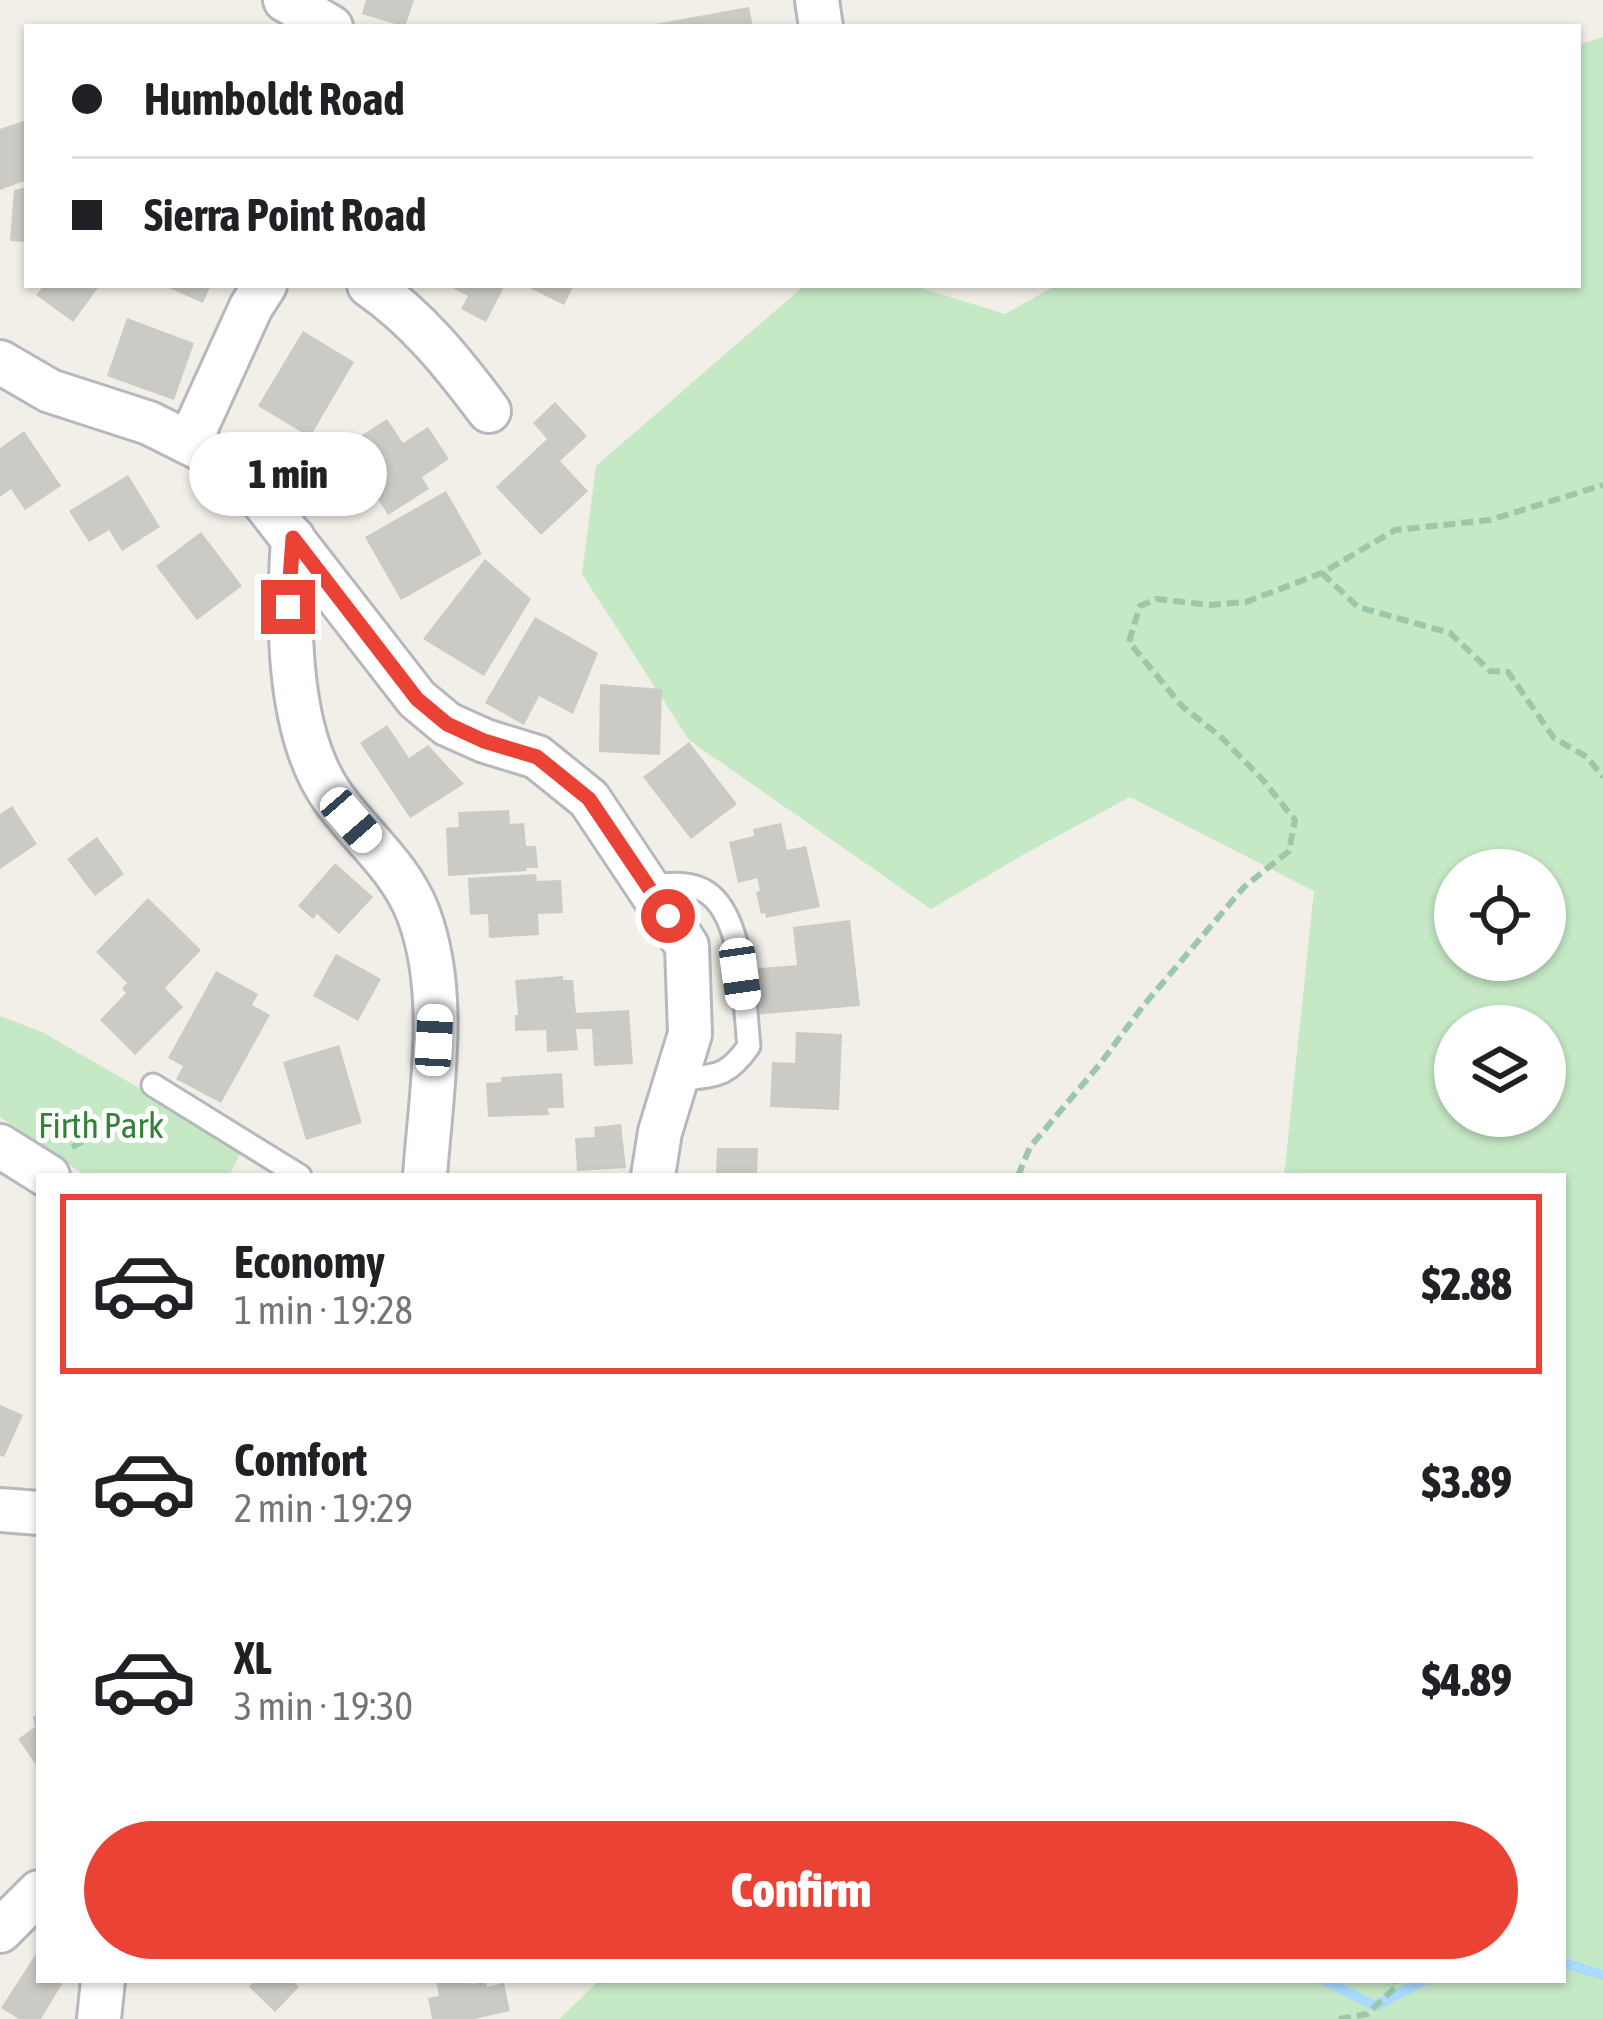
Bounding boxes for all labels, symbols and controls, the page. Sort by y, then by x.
text: Humboldt Road [144,73,405,125]
text: Sierra Point Road [144,189,426,241]
callout: 1 min [189,433,387,517]
text: 1 min [248,452,328,496]
route end [261,580,315,634]
car [314,781,388,859]
map controls [1434,849,1566,1137]
button: locate [1434,849,1566,981]
route start [641,889,695,943]
car [717,936,763,1012]
car [414,1003,454,1077]
button: layers [1434,1005,1566,1137]
park label: Firth Park [38,1104,164,1146]
icon: car [90,1230,198,1338]
text: Economy [234,1236,385,1288]
text: $2.88 [1422,1258,1512,1310]
text: 1 min · 19:28 [234,1288,413,1332]
icon: car [90,1428,198,1536]
text: Comfort [234,1434,367,1486]
text: $3.89 [1422,1456,1512,1508]
text: 2 min · 19:29 [234,1486,413,1530]
icon: car [90,1626,198,1734]
text: XL [234,1632,272,1684]
text: $4.89 [1422,1654,1512,1706]
text: 3 min · 19:30 [234,1684,413,1728]
button: Confirm [84,1821,1518,1959]

